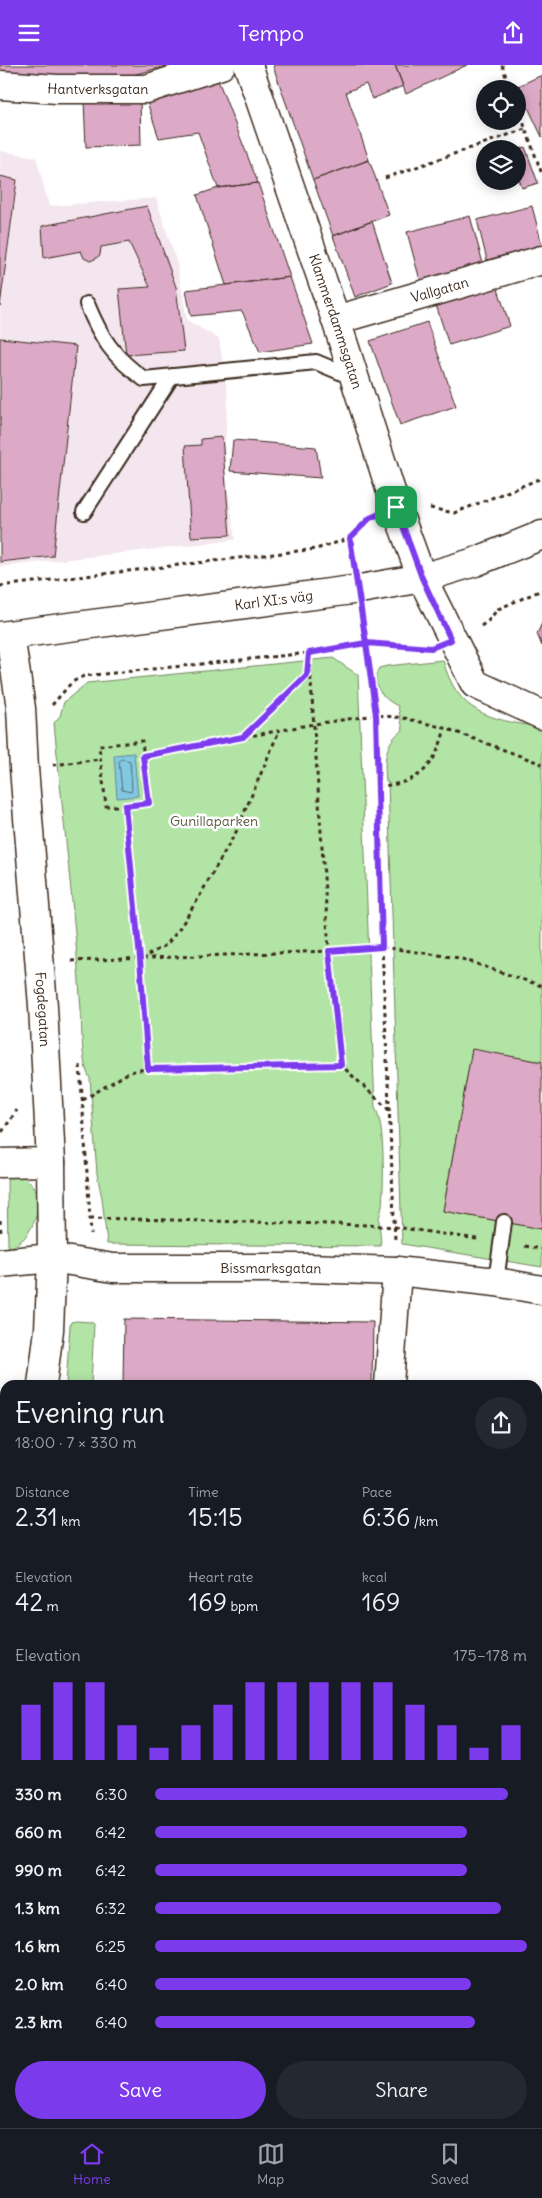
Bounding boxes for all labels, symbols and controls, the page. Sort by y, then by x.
icon: menu [15,19,43,47]
text: Tempo [238,19,304,47]
icon: share [499,19,527,47]
street label: Hantverksgatan [47,79,148,98]
map controls [476,80,526,190]
button: locate [476,80,526,130]
button: layers [476,140,526,190]
street label: Klammerdammsgatan [305,251,367,391]
street label: Vallgatan [409,273,471,307]
pin [375,486,417,528]
icon: arrive [382,493,410,521]
street label: Karl XI:s väg [233,586,314,614]
park label: Gunillaparken [170,812,258,830]
street label: Fogdegatan [31,971,54,1047]
street label: Bissmarksgatan [220,1259,322,1277]
text: Evening run [15,1395,165,1431]
button: share [475,1397,527,1449]
text: 18:00 · 7 × 330 m [15,1432,136,1452]
text: Distance [15,1483,70,1501]
text: Time [188,1483,219,1501]
text: Pace [362,1483,392,1501]
text: 2.31 [15,1501,58,1533]
text: 15:15 [188,1501,243,1533]
text: 6:36 [362,1501,410,1533]
text: km [58,1512,80,1530]
text: /km [410,1512,438,1530]
text: Elevation [15,1568,72,1586]
text: Heart rate [188,1568,253,1586]
text: kcal [362,1568,387,1586]
text: 42 [15,1586,43,1618]
text: 169 [188,1586,227,1618]
text: 169 [362,1586,400,1618]
text: m [43,1597,59,1615]
text: bpm [227,1597,258,1615]
text: Elevation [15,1645,81,1665]
text: 175–178 m [453,1645,527,1665]
text: 330 m [15,1784,62,1804]
text: 6:30 [95,1784,127,1804]
text: 660 m [15,1822,62,1842]
text: 6:42 [95,1822,126,1842]
text: 990 m [15,1860,62,1880]
text: 6:42 [95,1860,126,1880]
text: 1.3 km [15,1898,60,1918]
text: 6:32 [95,1898,126,1918]
text: 1.6 km [15,1936,60,1956]
text: 6:25 [95,1936,126,1956]
text: 2.0 km [15,1974,64,1994]
text: 6:40 [95,1974,128,1994]
text: 2.3 km [15,2012,62,2032]
text: 6:40 [95,2012,128,2032]
button: Save [15,2061,266,2119]
button: Share [276,2061,527,2119]
tab: Home [73,2140,111,2188]
tab: Map [257,2140,285,2188]
tab: Saved [431,2140,469,2188]

